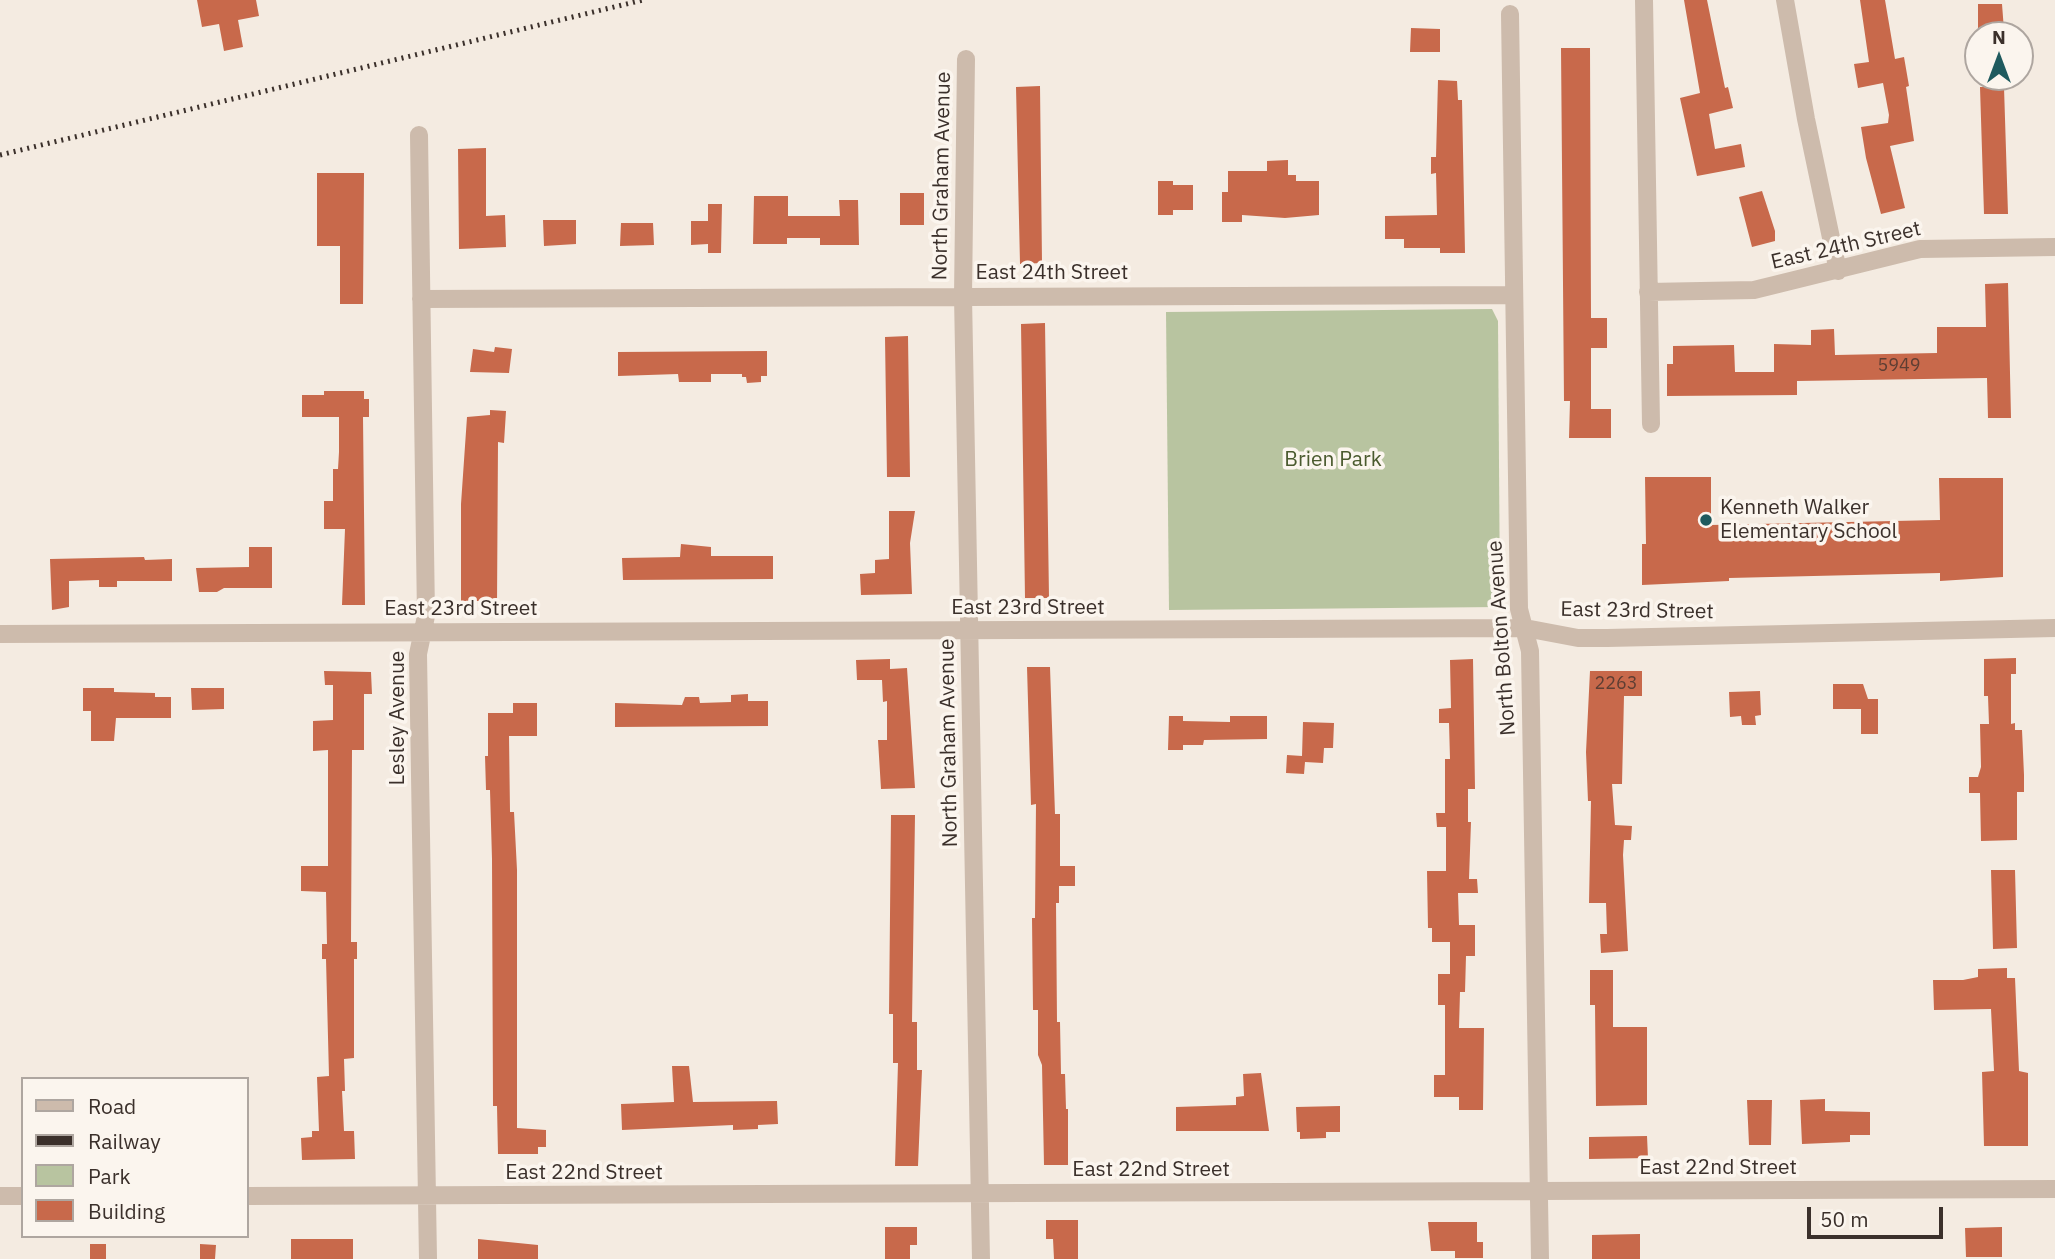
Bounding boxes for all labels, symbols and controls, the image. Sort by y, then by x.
north arrow [1964,21,2034,91]
text: N [1992,25,2006,49]
street label: North Graham Avenue [928,71,956,281]
street label: East 24th Street [1769,217,1923,275]
street label: East 24th Street [976,260,1128,286]
house number: 5949 [1877,355,1921,377]
park label: Brien Park [1284,447,1382,473]
place label: Kenneth Walker Elementary School [1720,495,1897,545]
marker: Kenneth Walker Elementary School [1698,512,1714,528]
street label: North Bolton Avenue [1483,539,1521,737]
street label: East 23rd Street [951,595,1105,621]
street label: East 23rd Street [384,596,538,622]
street label: East 23rd Street [1560,597,1714,625]
street label: North Graham Avenue [935,638,963,848]
street label: Lesley Avenue [385,651,411,785]
house number: 2263 [1594,673,1638,695]
legend [21,1077,248,1238]
text: Road [88,1092,136,1120]
text: Railway [88,1127,161,1155]
street label: East 22nd Street [1639,1155,1797,1181]
street label: East 22nd Street [1072,1157,1230,1183]
street label: East 22nd Street [505,1160,663,1186]
text: Park [88,1162,131,1190]
scale bar [1810,1192,1946,1236]
text: Building [88,1197,165,1225]
text: 50 m [1820,1205,1869,1233]

